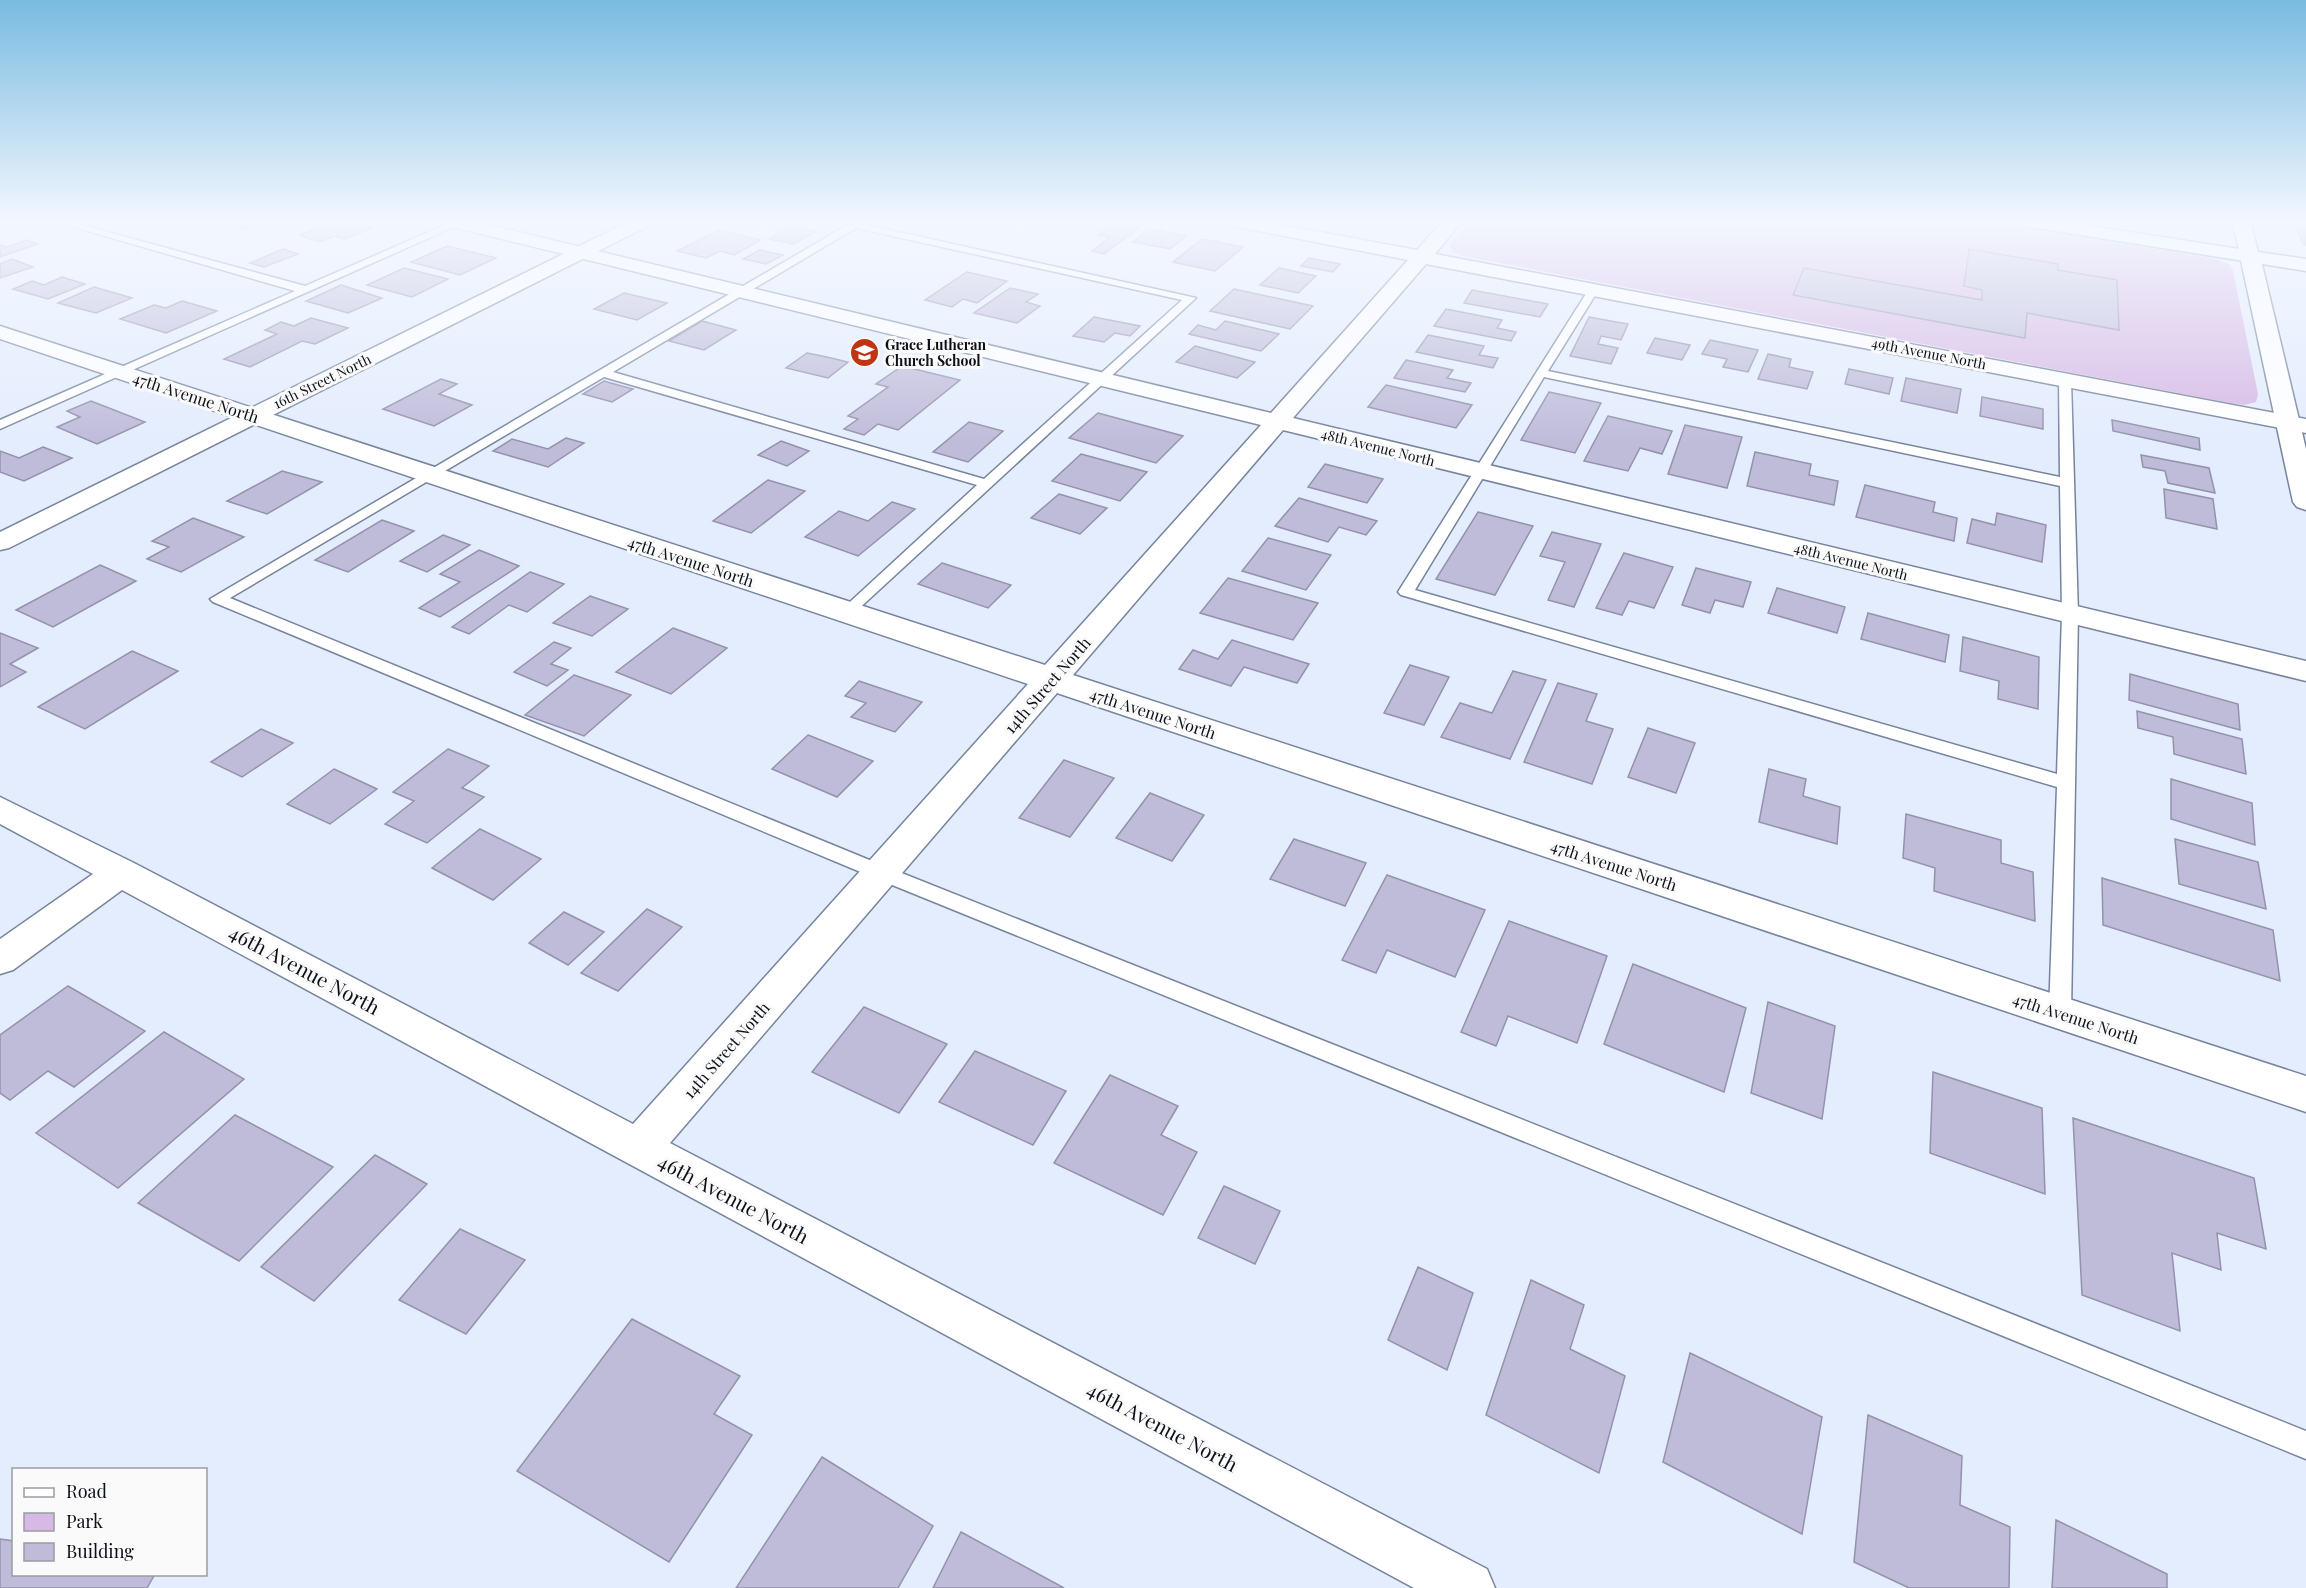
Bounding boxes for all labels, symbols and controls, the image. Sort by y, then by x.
street label: 49th Avenue North [1870,333,1989,374]
place label: Grace Lutheran Church School [885,335,987,370]
school or university icon: Grace Lutheran Church School [848,336,880,368]
street label: 16th Street North [270,349,375,413]
street label: 47th Avenue North [130,367,262,427]
street label: 48th Avenue North [1319,424,1438,471]
street label: 47th Avenue North [625,531,757,591]
street label: 48th Avenue North [1792,538,1911,585]
street label: 14th Street North [999,632,1095,738]
street label: 47th Avenue North [1087,683,1219,743]
street label: 47th Avenue North [1548,835,1680,895]
street label: 46th Avenue North [225,918,385,1020]
street label: 47th Avenue North [2010,988,2142,1048]
street label: 14th Street North [678,997,774,1103]
street label: 46th Avenue North [654,1147,814,1249]
street label: 46th Avenue North [1083,1375,1243,1477]
legend [12,1468,207,1576]
text: Road [66,1479,107,1503]
text: Park [66,1509,103,1533]
text: Building [66,1539,134,1563]

